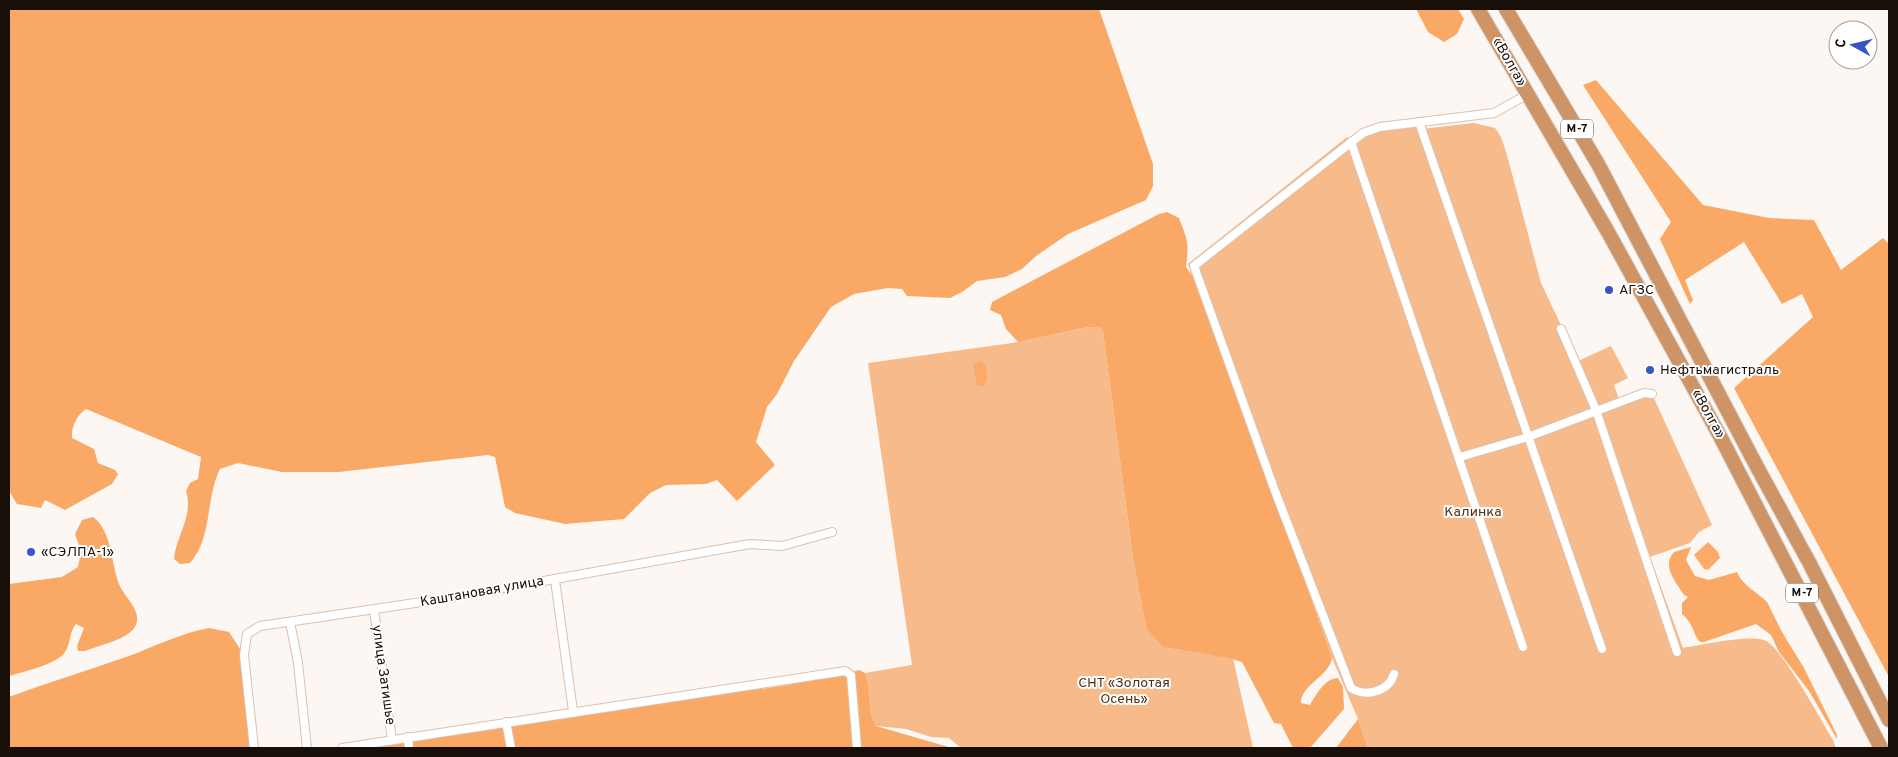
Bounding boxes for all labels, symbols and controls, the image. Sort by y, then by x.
north arrow [1828,20,1878,70]
street label: «Волга» [1488,35,1530,89]
text: С [1833,38,1851,49]
road number: М-7 [1561,120,1593,138]
place label: АГЗС [1619,282,1654,299]
marker: АГЗС [1603,284,1615,296]
place label: Нефтьмагистраль [1660,362,1779,379]
marker: Нефтьмагистраль [1644,364,1656,376]
street label: «Волга» [1688,386,1728,442]
park label: Калинка [1444,504,1502,521]
place label: «СЭЛПА-1» [41,544,114,561]
marker: «СЭЛПА-1» [25,546,37,558]
street label: Каштановая улица [419,573,545,611]
road number: М-7 [1786,584,1818,602]
street label: улица Затишье [368,624,398,726]
park label: СНТ «Золотая Осень» [1078,675,1170,708]

